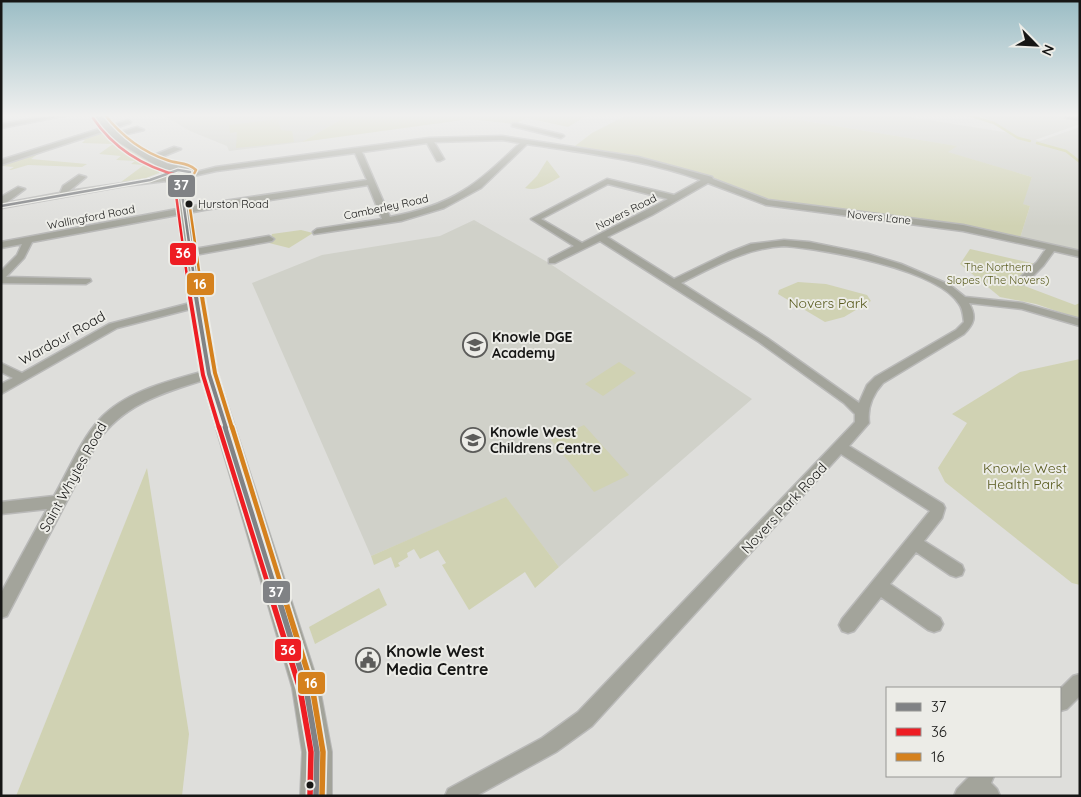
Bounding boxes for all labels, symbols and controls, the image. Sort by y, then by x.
north arrow [1011,20,1061,70]
text: N [1038,42,1058,59]
line badge: 37 [167,174,196,198]
text: 37 [173,176,189,194]
street label: Camberley Road [342,191,430,223]
street label: Novers Road [593,191,659,233]
place label: Hurston Road [198,197,269,211]
marker: Hurston Road [184,199,194,209]
street label: Wallingford Road [46,202,136,232]
street label: Novers Lane [846,207,912,227]
line badge: 36 [169,242,197,266]
text: 36 [175,244,191,262]
park label: The Northern Slopes (The Novers) [947,260,1049,287]
line badge: 16 [186,272,215,296]
text: 16 [193,275,207,293]
park label: Novers Park [788,294,868,312]
street label: Wardour Road [16,307,108,369]
place label: Knowle DGE Academy [492,328,572,362]
school or university icon: Knowle DGE Academy [462,332,488,358]
street label: Saint Whytes Road [35,419,111,535]
place label: Knowle West Childrens Centre [490,423,601,457]
school or university icon: Knowle West Childrens Centre [460,427,486,453]
street label: Novers Park Road [737,459,831,557]
park label: Knowle West Health Park [983,459,1067,493]
line badge: 37 [262,580,291,604]
text: 37 [268,583,284,601]
line badge: 36 [274,638,302,662]
text: 36 [280,641,296,659]
place label: Knowle West Media Centre [386,641,488,679]
public building icon: Knowle West Media Centre [355,647,381,673]
line badge: 16 [297,671,326,695]
text: 16 [304,674,318,692]
legend [886,687,1061,777]
text: 37 [931,697,947,716]
text: 36 [931,722,947,741]
text: 16 [931,747,945,766]
unlabelled marker [305,780,315,790]

